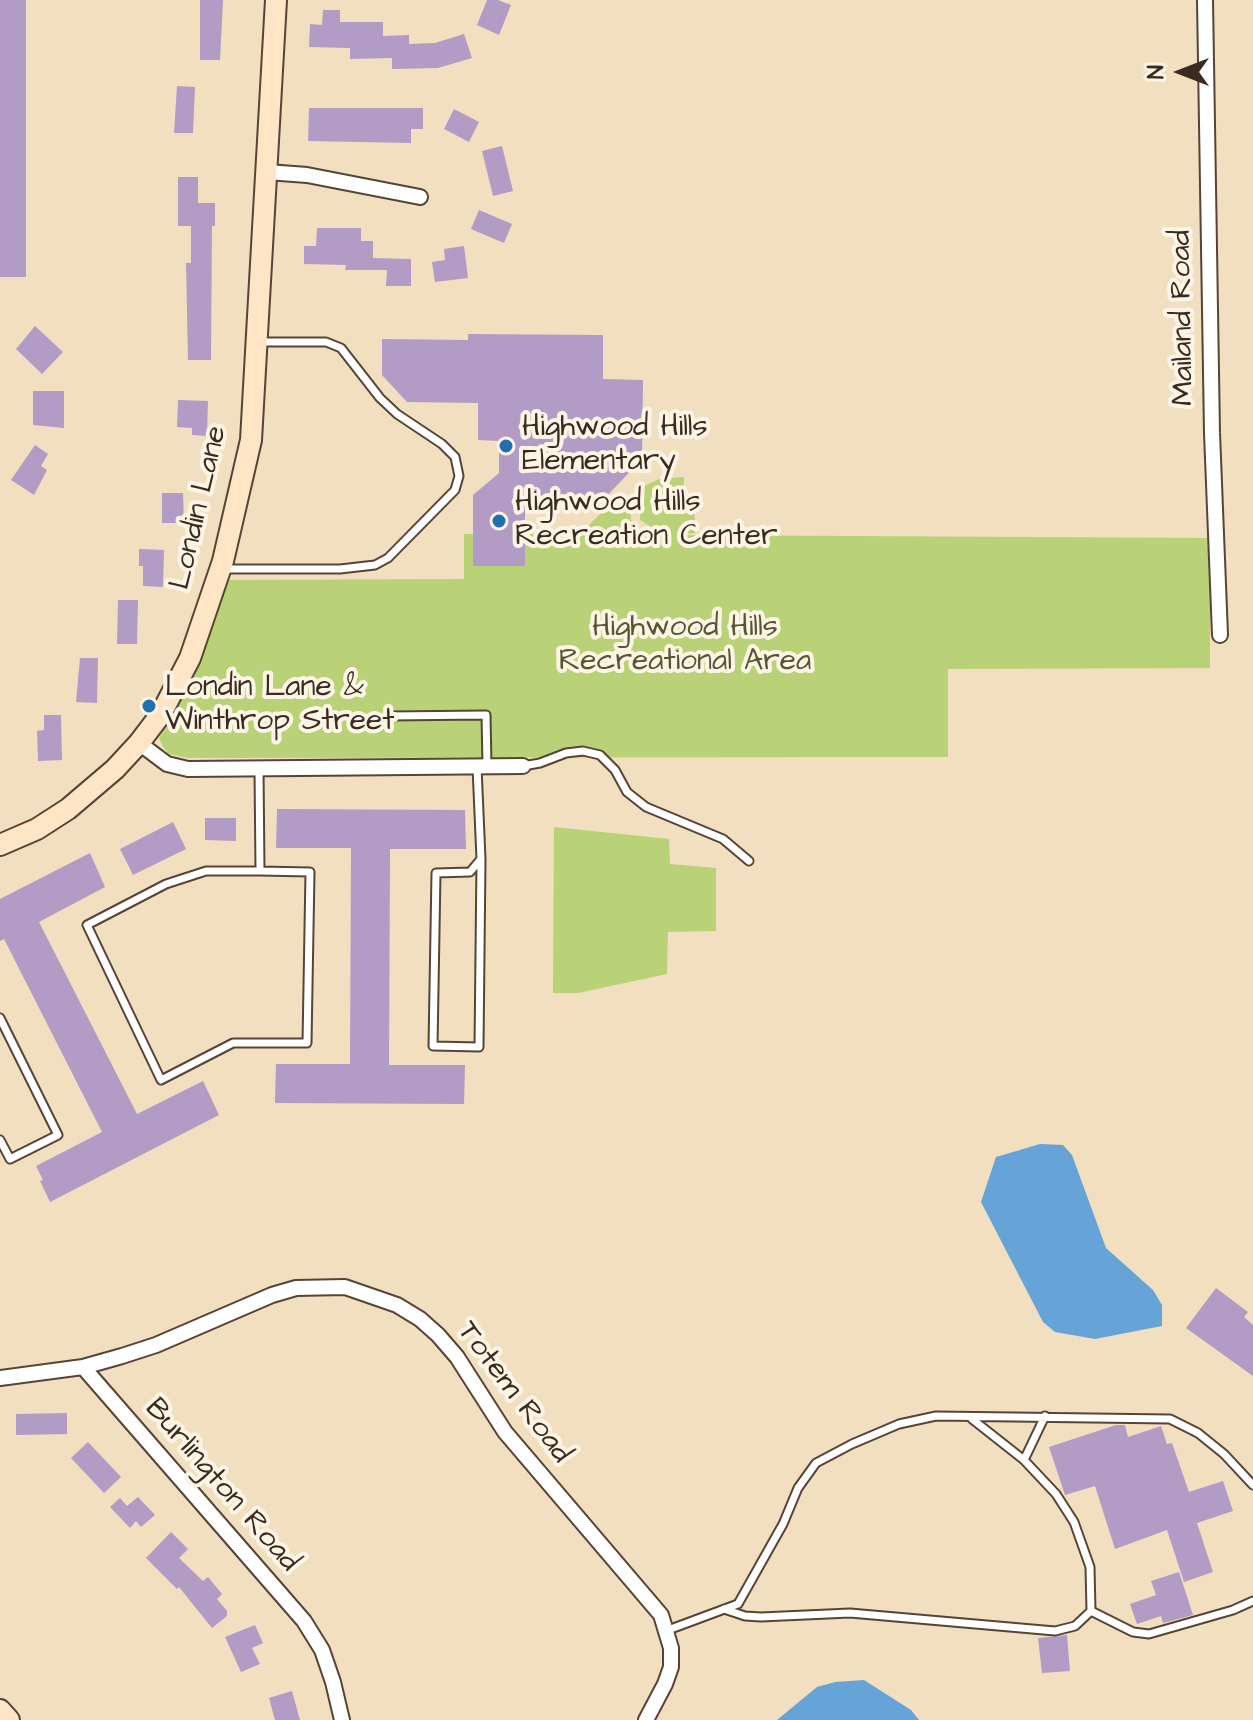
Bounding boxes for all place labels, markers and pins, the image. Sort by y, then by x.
place label: Highwood Hills Elementary [522,411,708,482]
marker: Highwood Hills Elementary [497,437,515,455]
place label: Highwood Hills Recreation Center [515,486,778,556]
marker: Highwood Hills Recreation Center [490,512,508,530]
place label: Londin Lane & Winthrop Street [165,671,394,742]
marker: Londin Lane & Winthrop Street [140,697,158,715]

